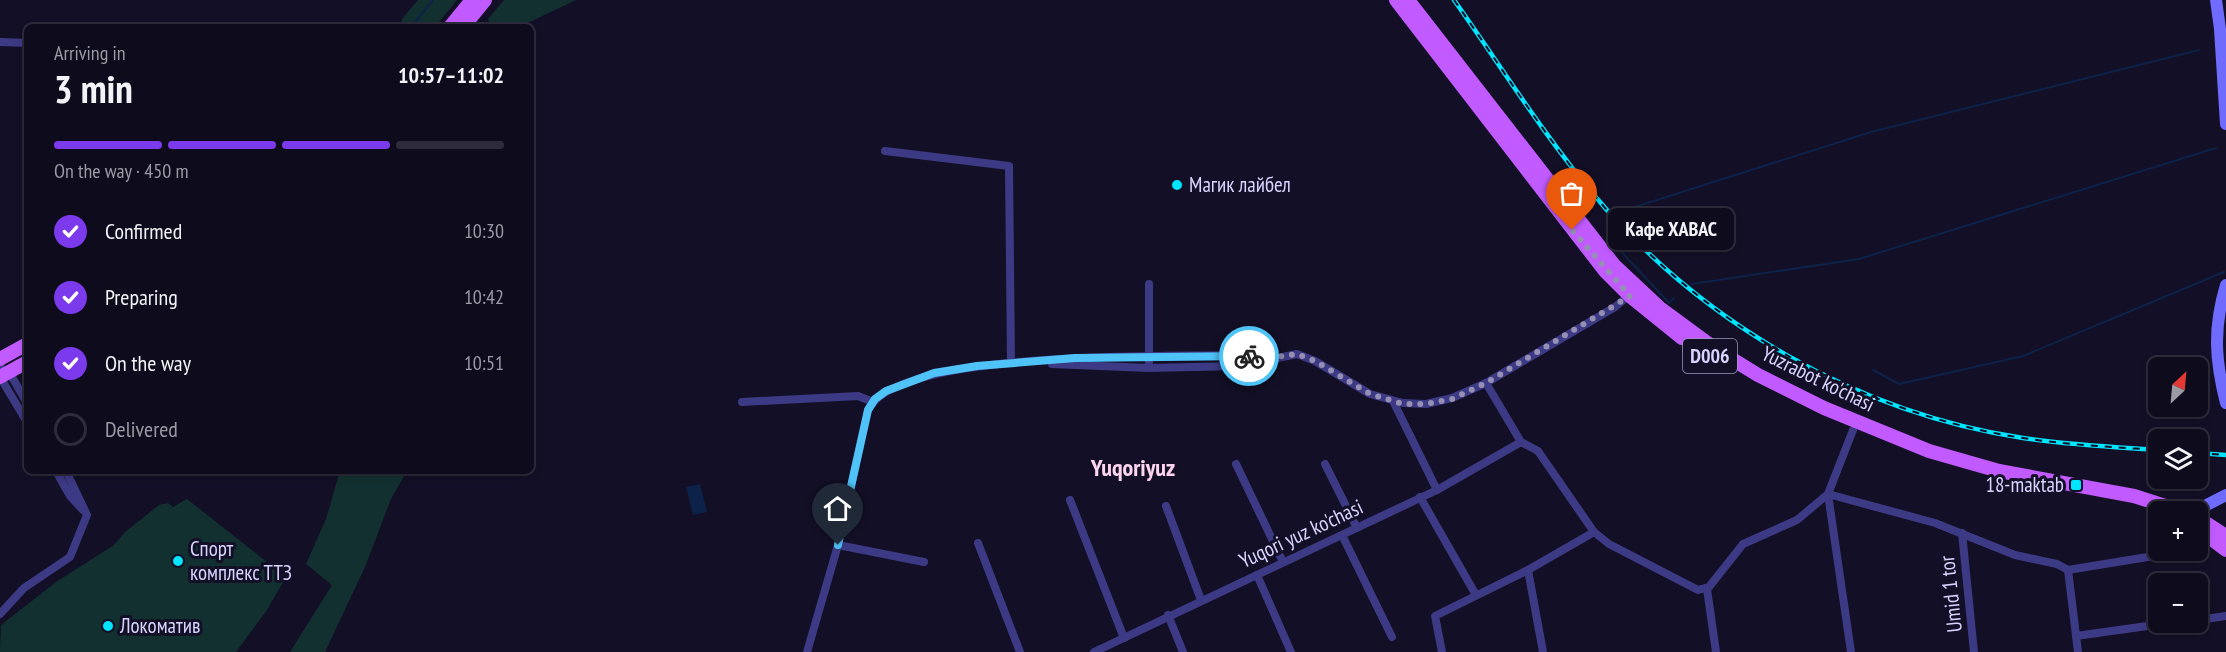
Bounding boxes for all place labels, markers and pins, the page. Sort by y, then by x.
pin [1546,168,1597,230]
place label: Магик лайбел [1189,171,1291,198]
marker: Магик лайбел [1170,178,1184,192]
callout: Кафе ХАВАС [1608,209,1734,251]
place label: 18-maktab [1985,471,2064,498]
marker: 18-maktab [2069,478,2083,492]
pin [812,483,863,545]
place label: Спорт комплекс ТТЗ [190,535,292,586]
marker: Спорт комплекс ТТЗ [171,554,185,568]
place label: Локоматив [119,612,200,639]
marker: Локоматив [101,619,115,633]

